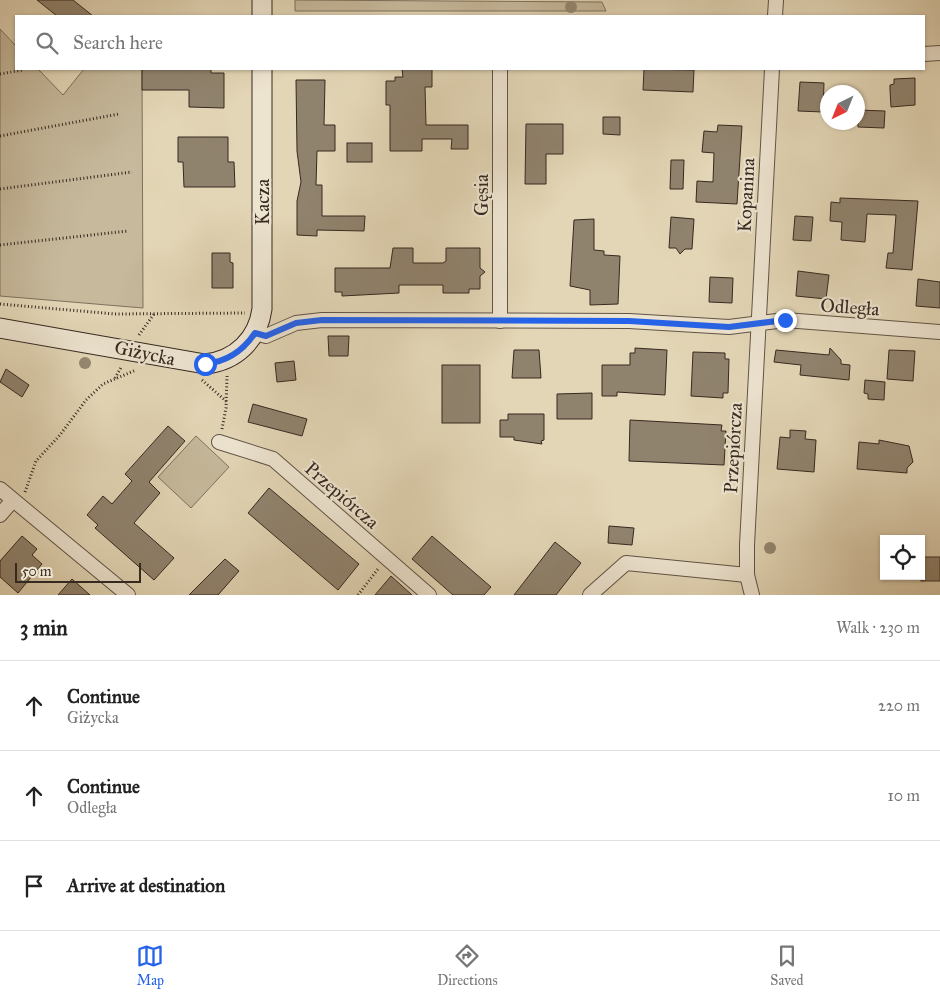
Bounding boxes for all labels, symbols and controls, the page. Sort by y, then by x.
search box [15,15,925,70]
icon: search [33,29,61,57]
text: Search here [73,31,163,54]
north arrow [820,85,865,130]
street label: Kopanina [733,156,759,233]
street label: Gęsia [470,173,493,216]
street label: Kacza [251,178,274,225]
street label: Odległa [820,293,881,322]
route end [774,309,797,332]
street label: Giżycka [113,335,178,371]
route start [194,353,217,376]
street label: Przepiórcza [719,401,747,494]
street label: Przepiórcza [300,457,385,534]
map controls [880,535,925,580]
button: locate [880,535,925,580]
scale bar [15,560,141,583]
text: 50 m [22,563,51,580]
text: 3 min [20,615,68,641]
text: Walk · 230 m [836,618,920,637]
text: Continue [67,685,140,708]
icon: ahead [20,692,48,720]
text: 220 m [878,696,920,715]
text: Giżycka [67,708,119,727]
text: Continue [67,775,140,798]
icon: ahead [20,782,48,810]
text: 10 m [888,786,920,805]
text: Odległa [67,798,117,817]
icon: arrive [20,872,48,900]
text: Arrive at destination [67,874,225,897]
tab: Map [136,942,164,989]
tab: Directions [437,942,498,989]
tab: Saved [770,942,804,989]

